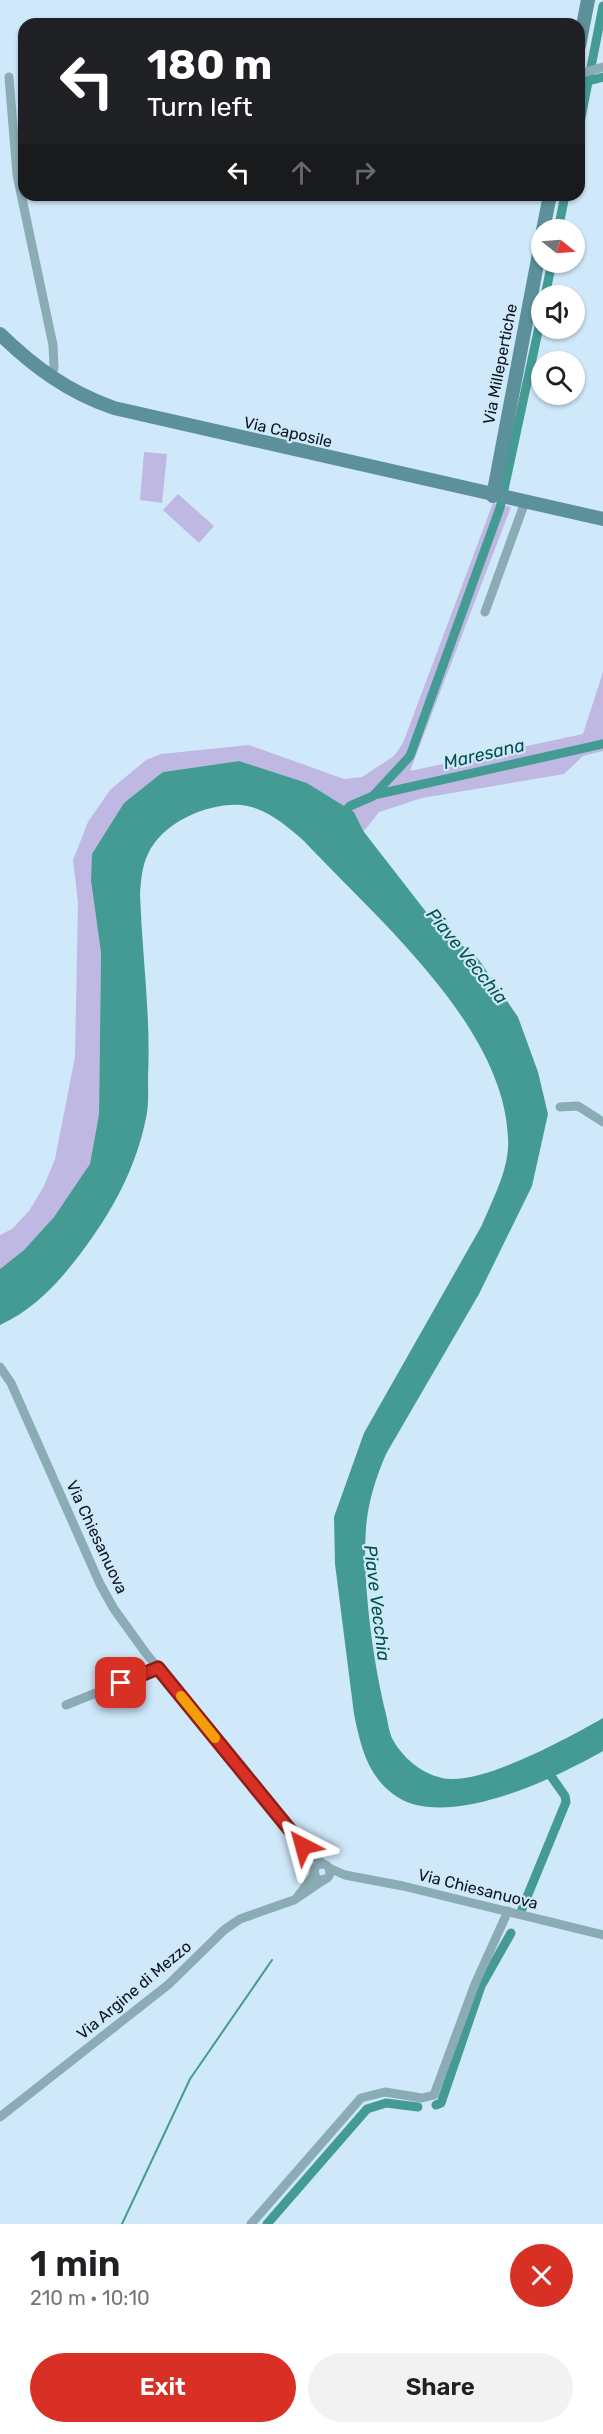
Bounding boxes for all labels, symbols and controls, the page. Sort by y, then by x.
text: 180 m [147,40,272,90]
icon: left [48,42,126,120]
text: Turn left [147,91,252,123]
icon: left [222,156,255,189]
icon: ahead [285,156,318,189]
icon: right [348,156,381,189]
north arrow [531,219,585,273]
map controls [531,219,585,405]
button: sound [531,285,585,339]
street label: Via Millepertiche [479,302,521,426]
button: search [531,351,585,405]
street label: Via Caposile [242,413,334,451]
water label: Maresana [441,734,527,774]
water label: Piave Vecchia [422,904,513,1009]
street label: Via Chiesanuova [62,1477,132,1597]
water label: Piave Vecchia [359,1544,395,1663]
pin [95,1657,146,1708]
icon: arrive [104,1666,137,1699]
position arrow [271,1814,335,1878]
street label: Via Chiesanuova [416,1865,540,1913]
street label: Via Argine di Mezzo [73,1937,195,2043]
text: 1 min [30,2242,121,2285]
button: close [510,2244,573,2307]
text: 210 m · 10:10 [30,2286,150,2310]
button: Exit [30,2353,296,2422]
button: Share [308,2353,573,2422]

